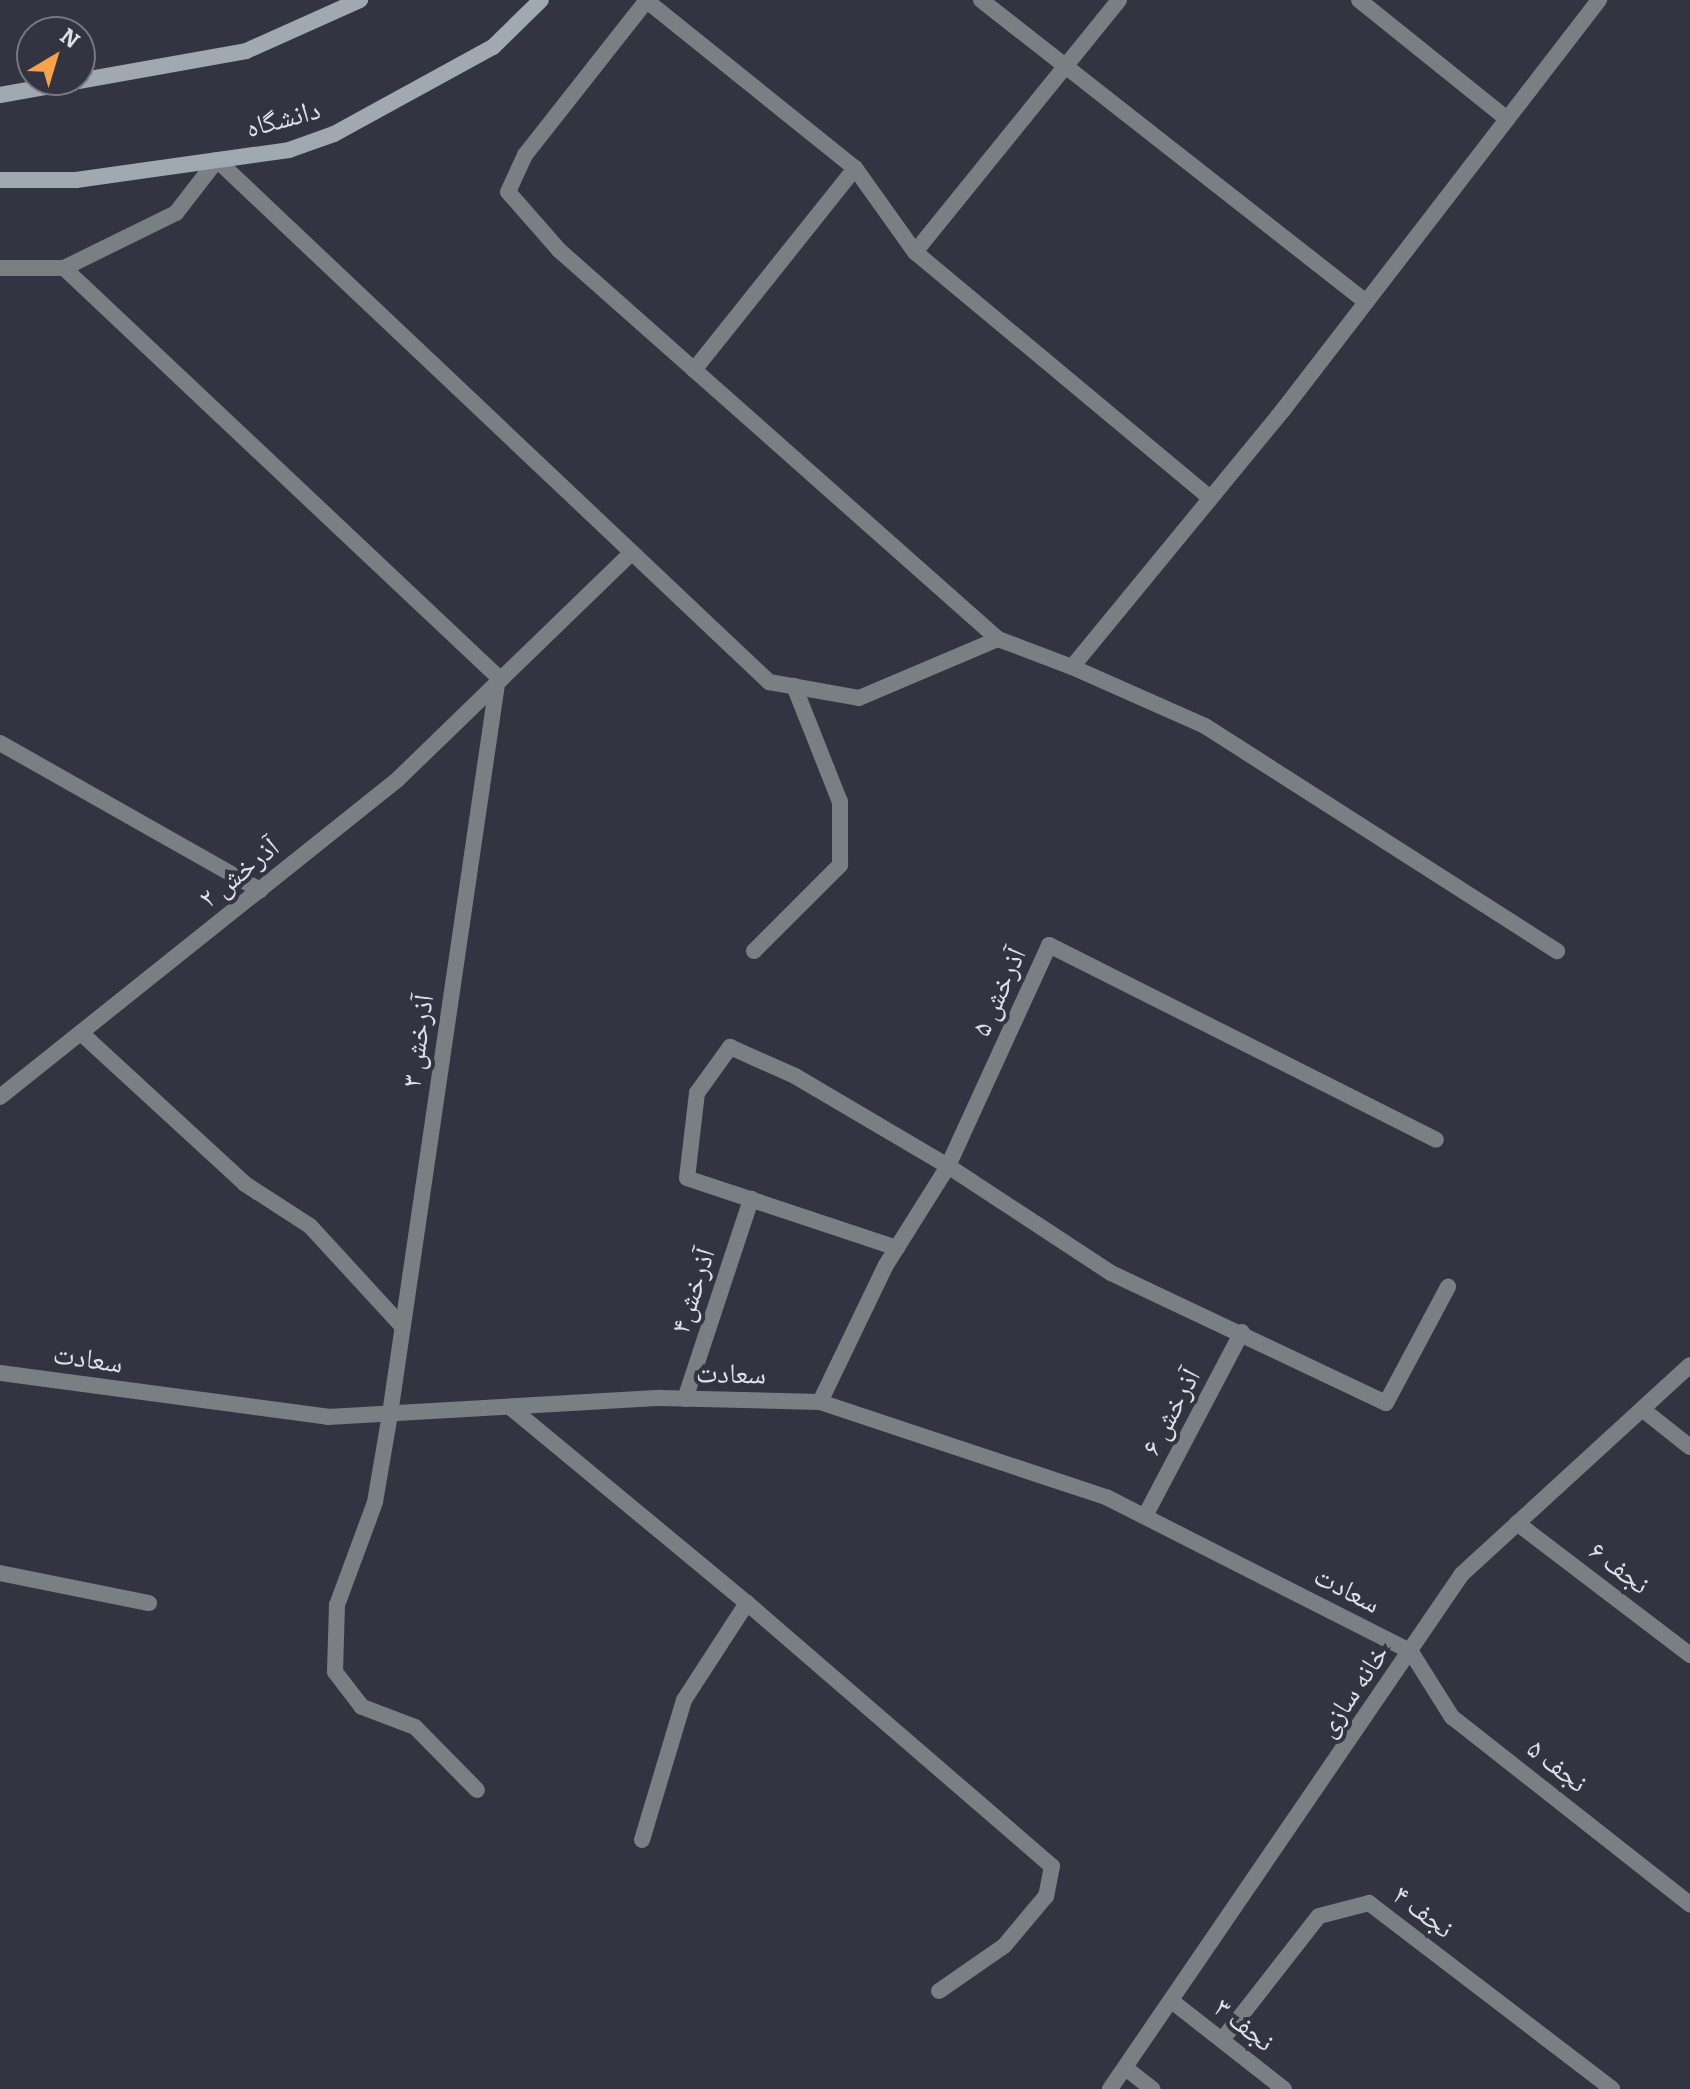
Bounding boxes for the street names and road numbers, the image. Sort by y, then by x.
street label: دانشگاه [242,93,324,145]
street label: آذرخش ۲ [192,831,286,915]
street label: آذرخش ۵ [965,942,1033,1042]
street label: آذرخش ۳ [395,992,441,1090]
street label: آذرخش۴ [663,1244,723,1338]
street label: سعادت [51,1337,125,1381]
street label: سعادت [696,1357,766,1391]
street label: آذرخش ۶ [1134,1363,1208,1461]
street label: نجف ۶ [1582,1534,1656,1602]
street label: سعادت [1308,1559,1386,1621]
street label: خانه سازی [1310,1638,1396,1744]
street label: نجف ۵ [1520,1732,1594,1800]
street label: نجف ۴ [1386,1878,1460,1946]
street label: نجف ۳ [1207,1991,1281,2059]

